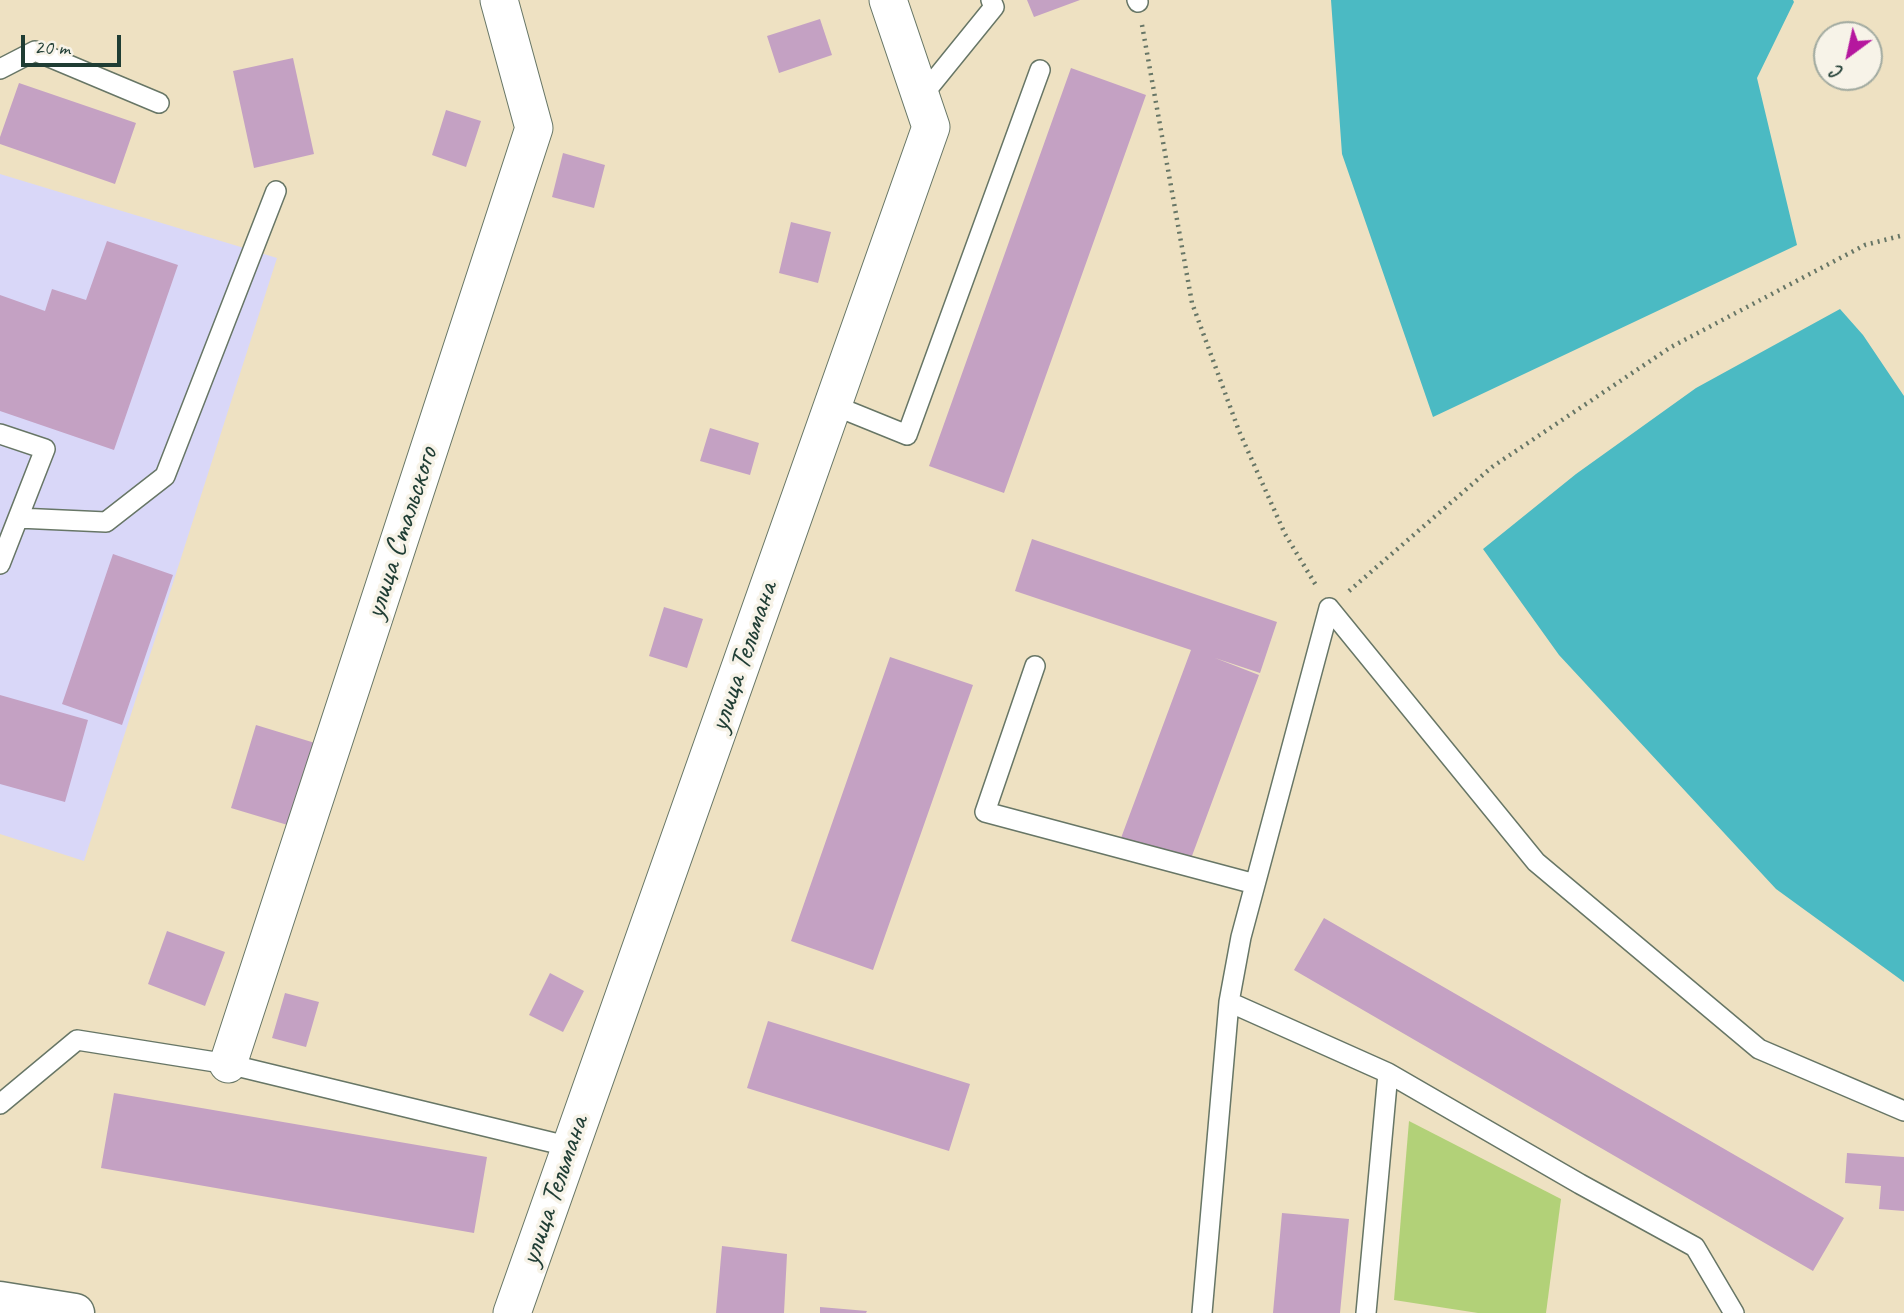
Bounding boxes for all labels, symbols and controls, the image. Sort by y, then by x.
scale bar [24,21,124,65]
north arrow [1813,21,1883,91]
text: 20 m [34,34,70,60]
text: С [1827,59,1848,85]
street label: улица Стальского [357,443,447,623]
street label: улица Тельмана [702,577,786,737]
street label: улица Тельмана [513,1111,597,1271]

